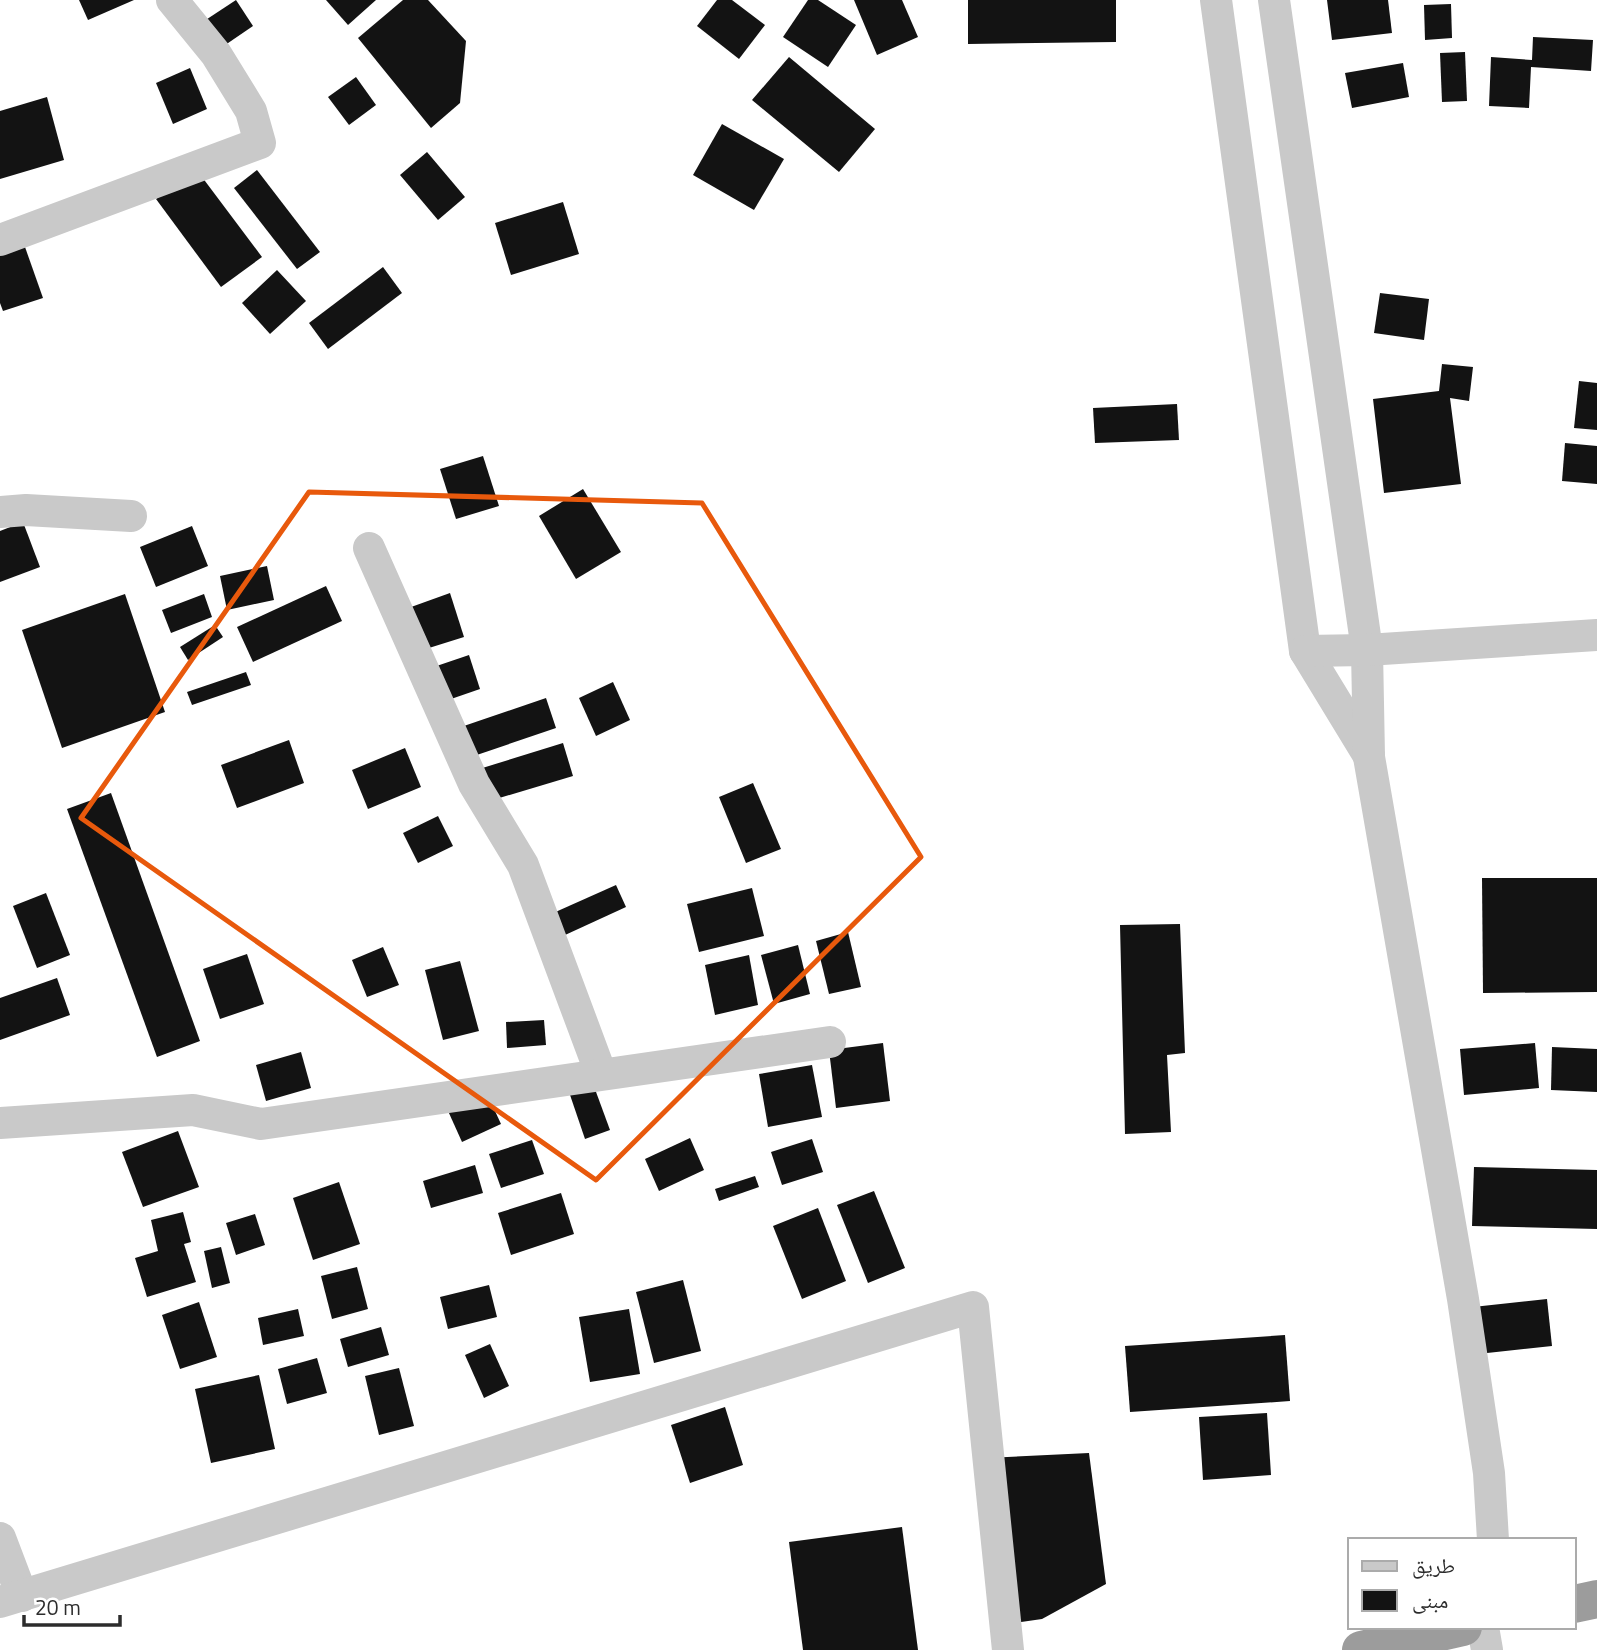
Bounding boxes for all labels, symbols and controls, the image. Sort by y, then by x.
legend [1348,1538,1576,1629]
text: طريق [1412,1549,1455,1581]
scale bar [24,1584,121,1628]
text: مبنى [1412,1584,1448,1616]
text: 20 m [35,1591,81,1623]

